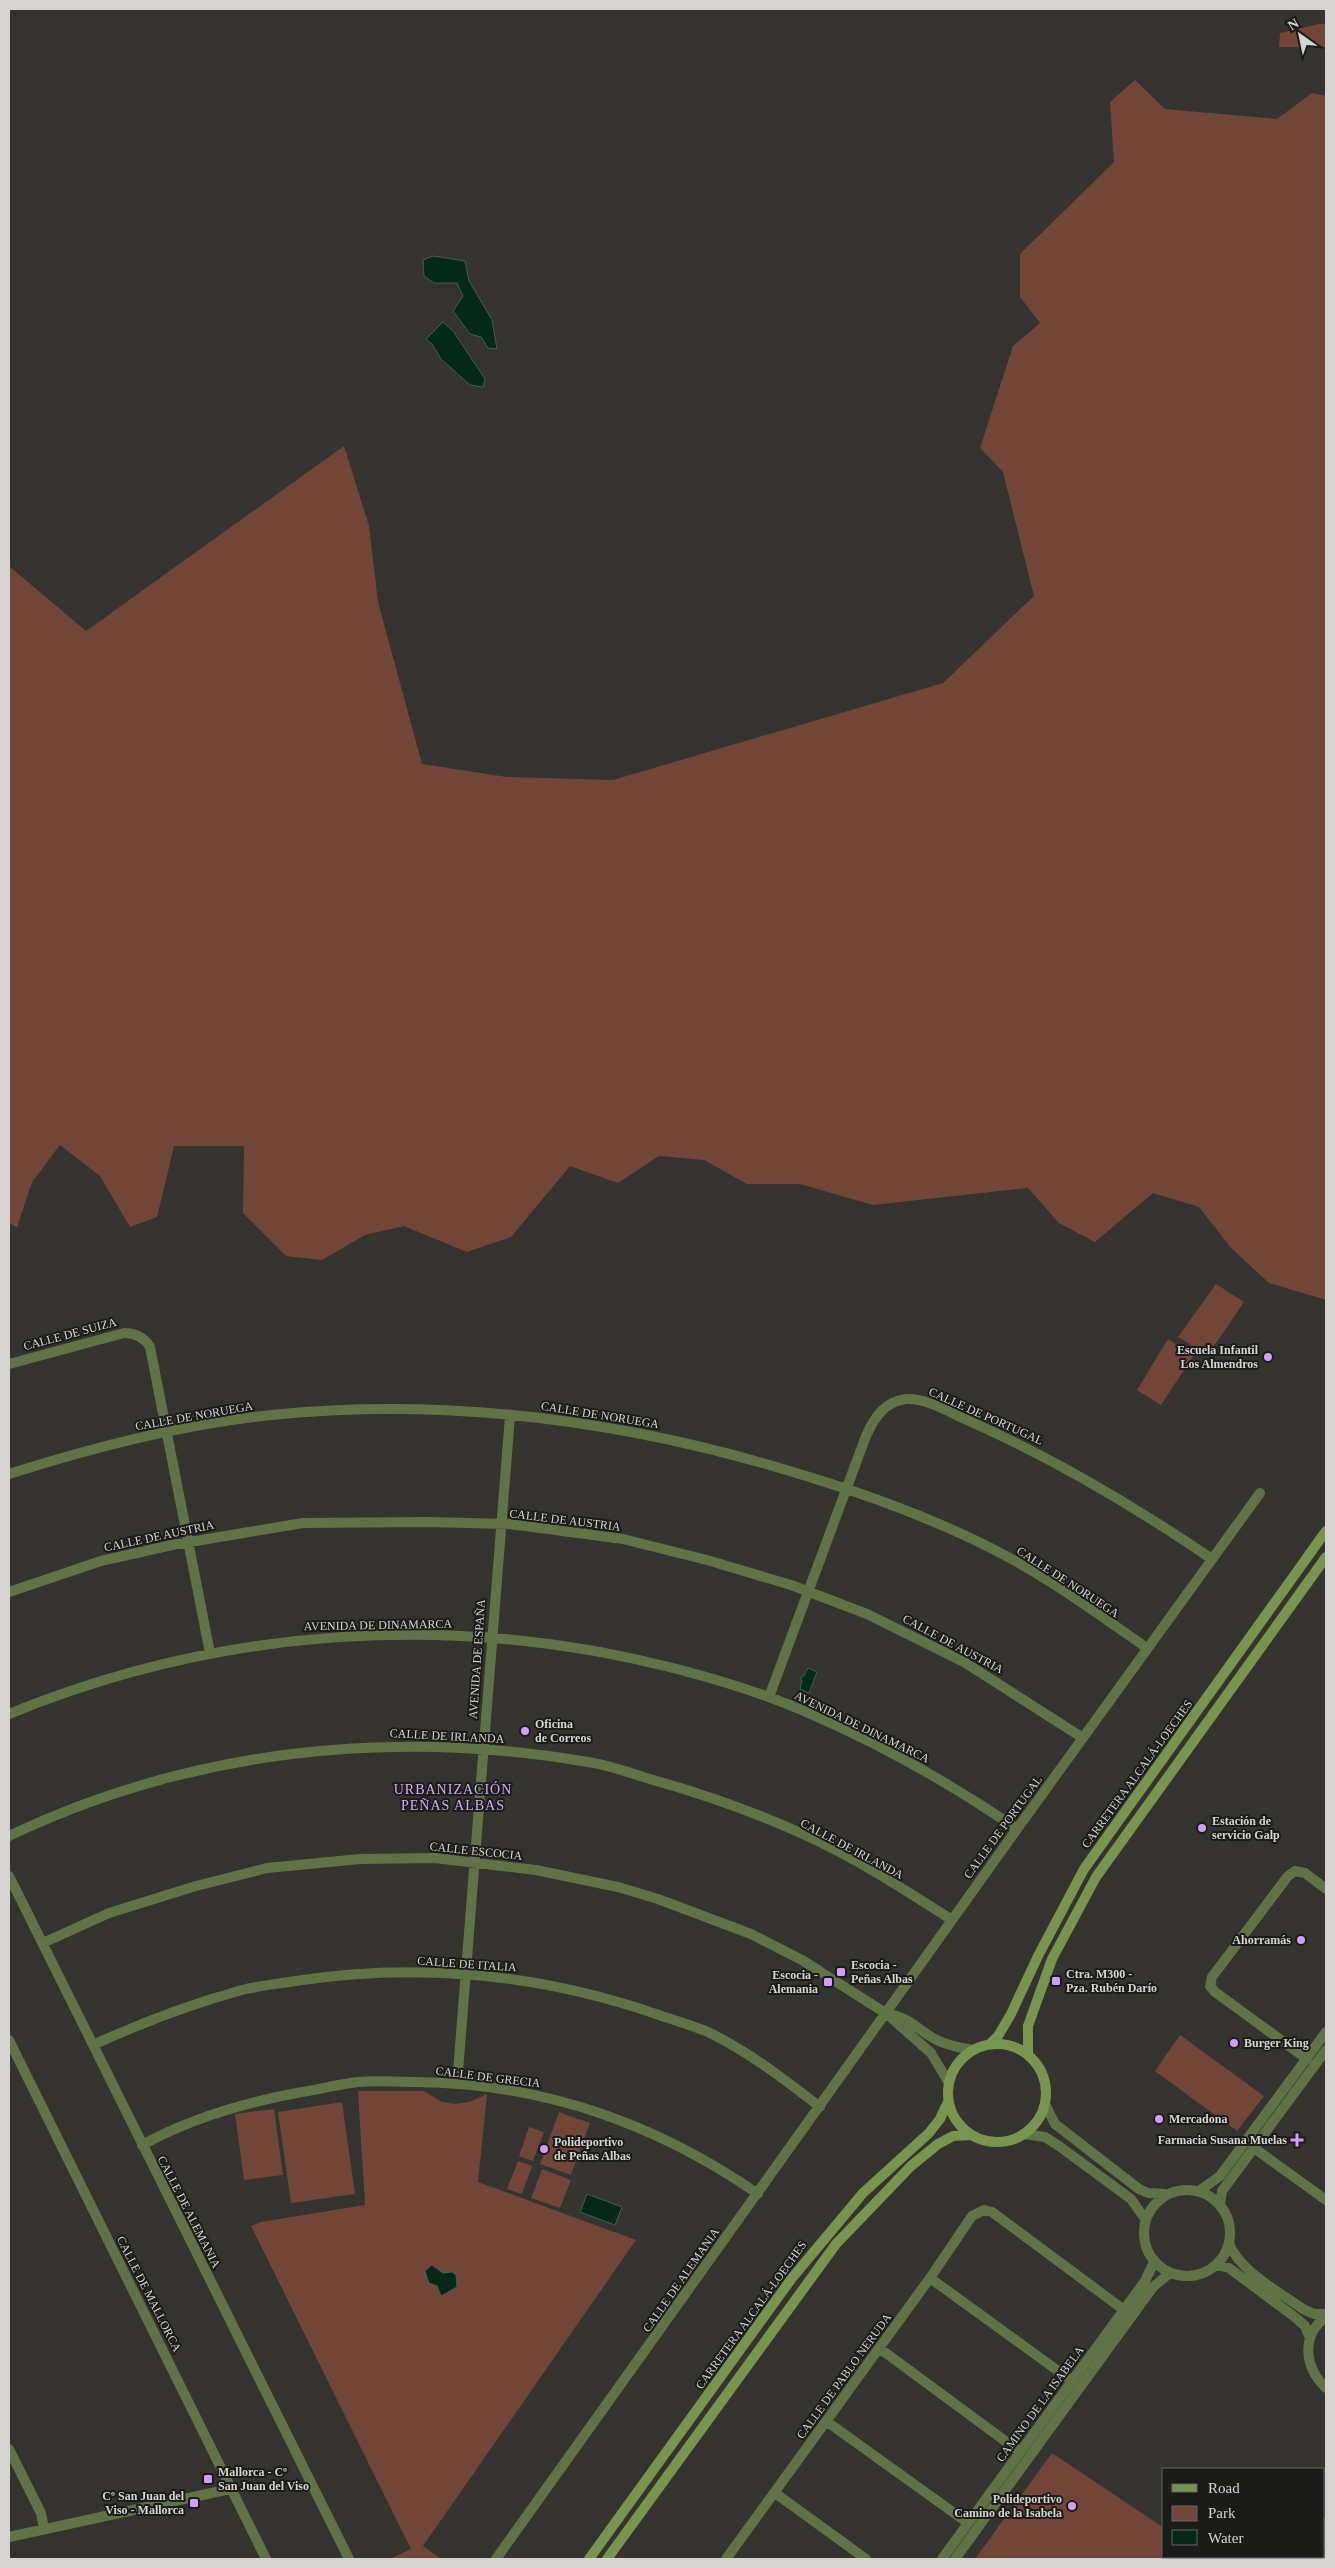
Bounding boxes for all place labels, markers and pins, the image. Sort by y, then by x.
place label: Escuela Infantil Los Almendros [1177,1343,1259,1371]
marker: Escuela Infantil Los Almendros [1262,1351,1274,1363]
place label: Oficina de Correos [535,1717,591,1745]
marker: Oficina de Correos [519,1725,531,1737]
place label: Estación de servicio Galp [1212,1814,1280,1842]
marker: Estación de servicio Galp [1196,1822,1208,1834]
place label: Ahorramás [1232,1933,1291,1947]
marker: Ahorramás [1295,1934,1307,1946]
place label: Escocia - Peñas Albas [851,1958,913,1986]
marker: Escocia - Peñas Albas [835,1966,847,1978]
place label: Ctra. M300 - Pza. Rubén Darío [1066,1967,1157,1995]
place label: Escocia - Alemania [769,1968,818,1996]
marker: Ctra. M300 - Pza. Rubén Darío [1050,1975,1062,1987]
marker: Escocia - Alemania [822,1976,834,1988]
place label: Burger King [1244,2036,1309,2050]
marker: Burger King [1228,2037,1240,2049]
place label: Mercadona [1169,2112,1227,2126]
marker: Mercadona [1153,2113,1165,2125]
place label: Farmacia Susana Muelas [1158,2133,1287,2147]
marker: Farmacia Susana Muelas [1291,2134,1303,2146]
place label: Polideportivo de Peñas Albas [554,2135,631,2163]
marker: Polideportivo de Peñas Albas [538,2143,550,2155]
place label: Mallorca - Cº San Juan del Viso [218,2465,309,2493]
marker: Mallorca - Cº San Juan del Viso [202,2473,214,2485]
place label: Cº San Juan del Viso - Mallorca [102,2489,185,2517]
place label: Polideportivo Camino de la Isabela [954,2492,1062,2520]
marker: Cº San Juan del Viso - Mallorca [188,2497,200,2509]
marker: Polideportivo Camino de la Isabela [1066,2500,1078,2512]

